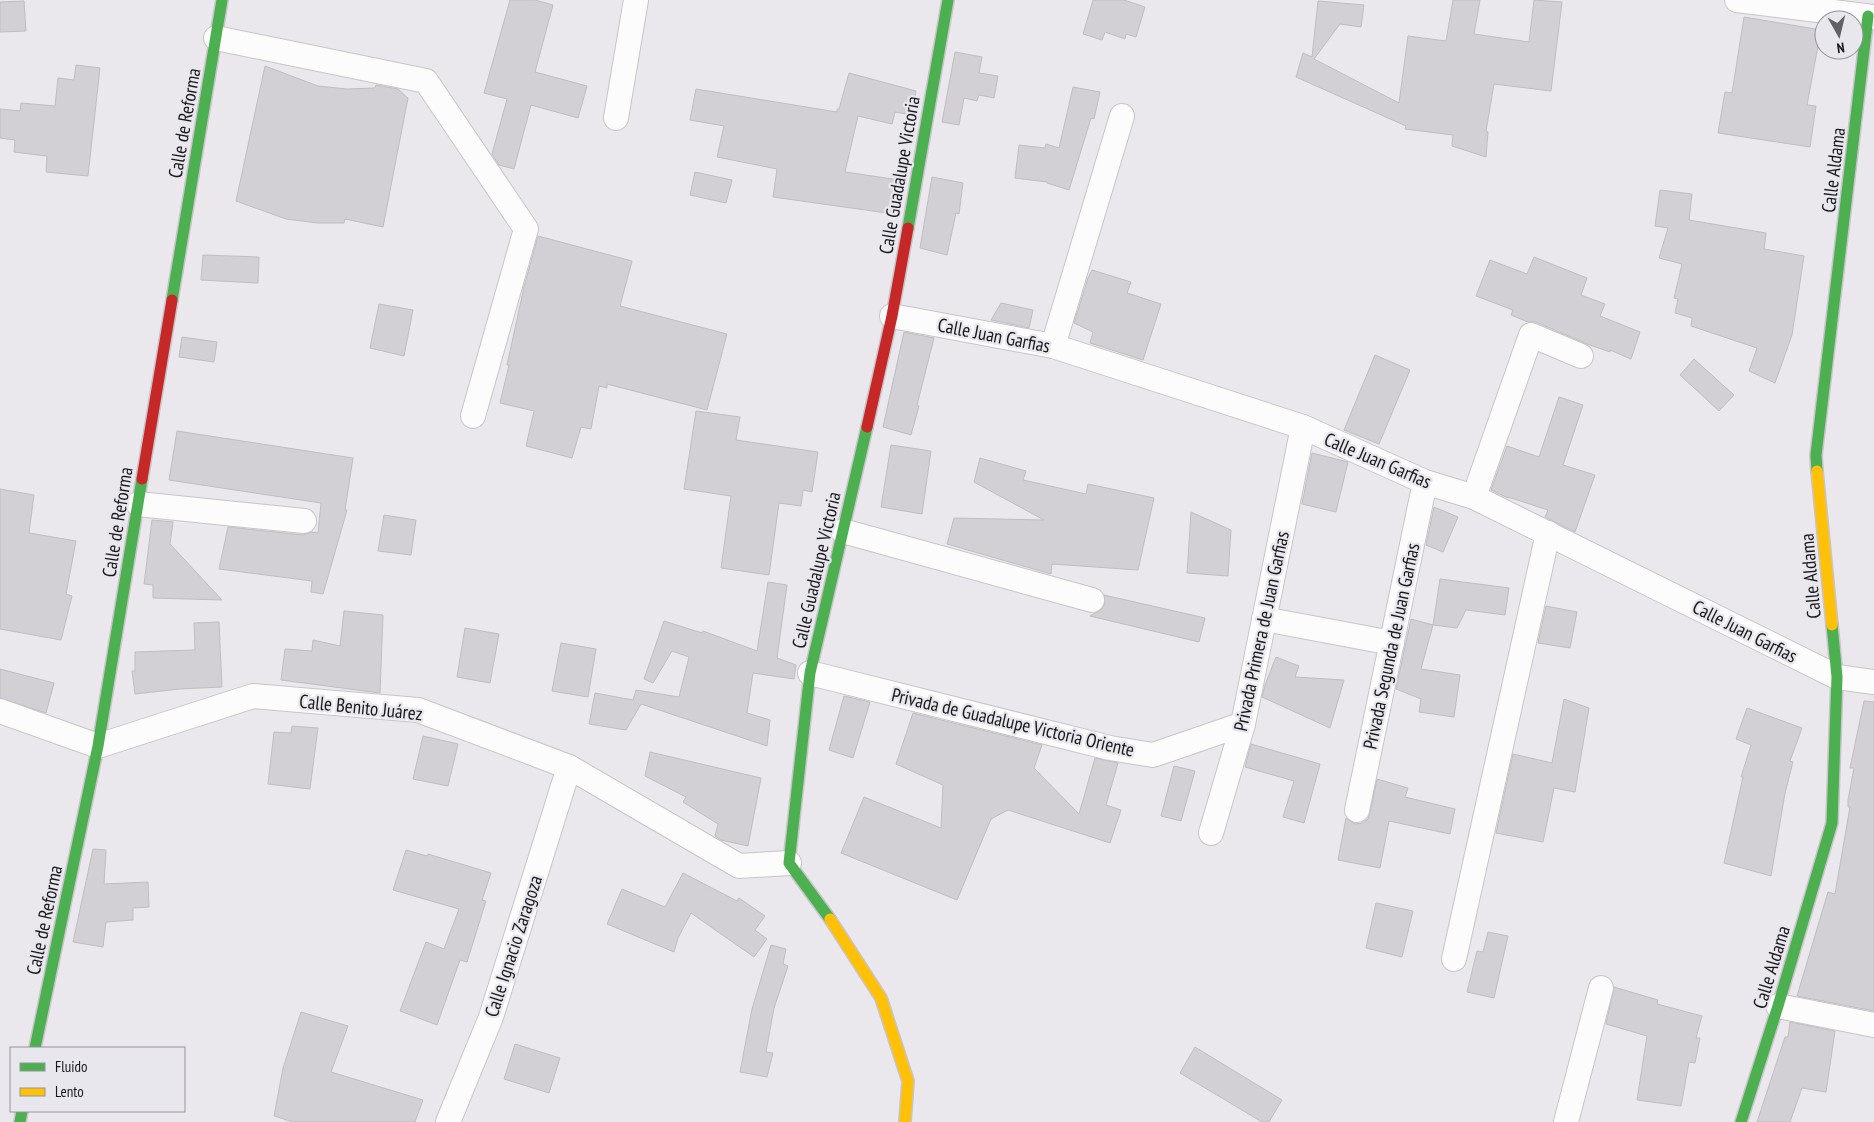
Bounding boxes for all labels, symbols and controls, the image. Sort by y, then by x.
north arrow [1814,10,1864,60]
text: N [1836,38,1846,57]
street label: Calle de Reforma [163,66,205,180]
street label: Calle Guadalupe Victoria [873,94,925,256]
street label: Calle Aldama [1816,126,1850,214]
street label: Calle Juan Garfias [936,312,1052,358]
street label: Calle Juan Garfias [1321,427,1435,493]
street label: Calle de Reforma [96,465,138,579]
street label: Calle Guadalupe Victoria [786,489,846,651]
street label: Privada Primera de Juan Garfias [1228,529,1294,733]
street label: Calle Aldama [1794,532,1826,620]
street label: Privada Segunda de Juan Garfias [1357,541,1425,751]
street label: Calle Juan Garfias [1689,594,1801,668]
street label: Privada de Guadalupe Victoria Oriente [889,682,1137,762]
street label: Calle Benito Juárez [298,689,424,725]
street label: Calle de Reforma [21,863,67,977]
street label: Calle Ignacio Zaragoza [479,872,547,1020]
street label: Calle Aldama [1747,923,1795,1011]
legend [10,1047,185,1112]
text: Fluido [55,1057,87,1076]
text: Lento [55,1082,84,1101]

